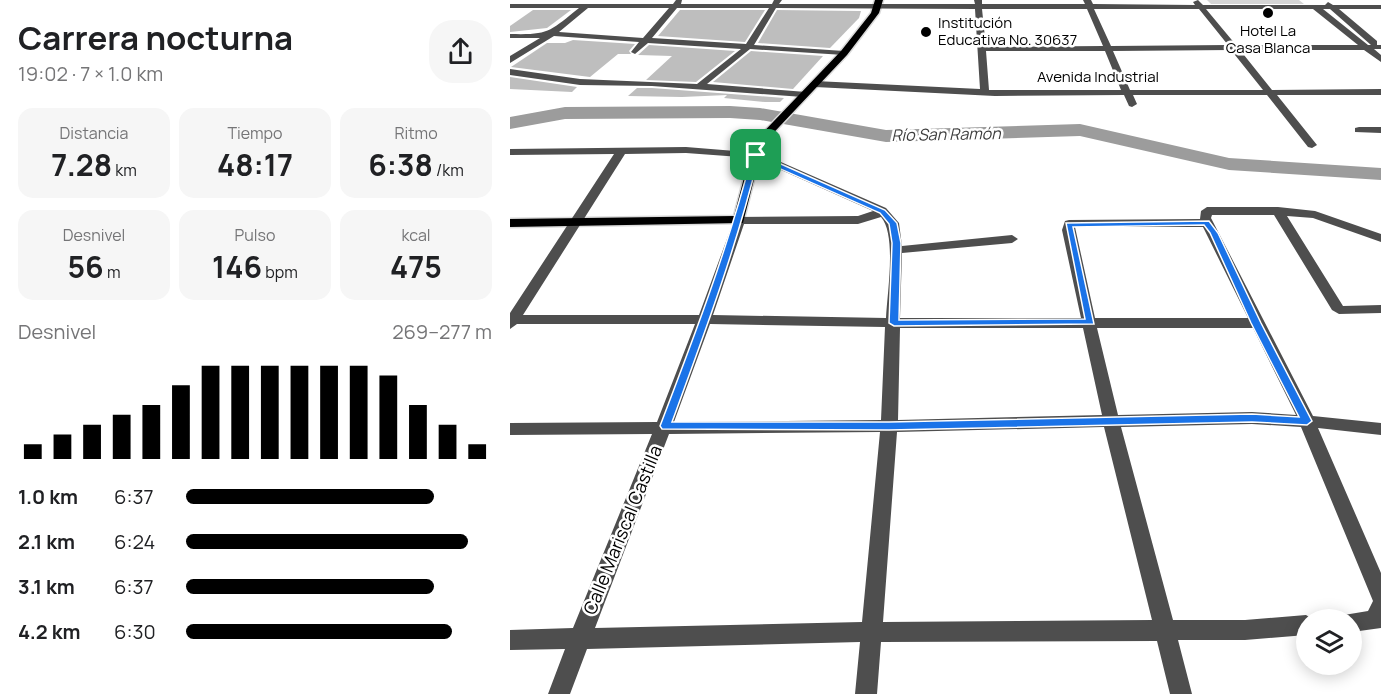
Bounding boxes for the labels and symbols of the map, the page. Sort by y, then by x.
marker: Hotel La Casa Blanca [1261,6,1275,20]
place label: Institución Educativa No. 30637 [938,12,1077,50]
place label: Hotel La Casa Blanca [1226,20,1310,58]
marker: Institución Educativa No. 30637 [919,25,933,39]
street label: Avenida Industrial [1037,66,1159,87]
water label: Río San Ramón [891,122,1001,146]
pin [730,129,781,180]
street label: Calle Mariscal Castilla [577,441,667,618]

